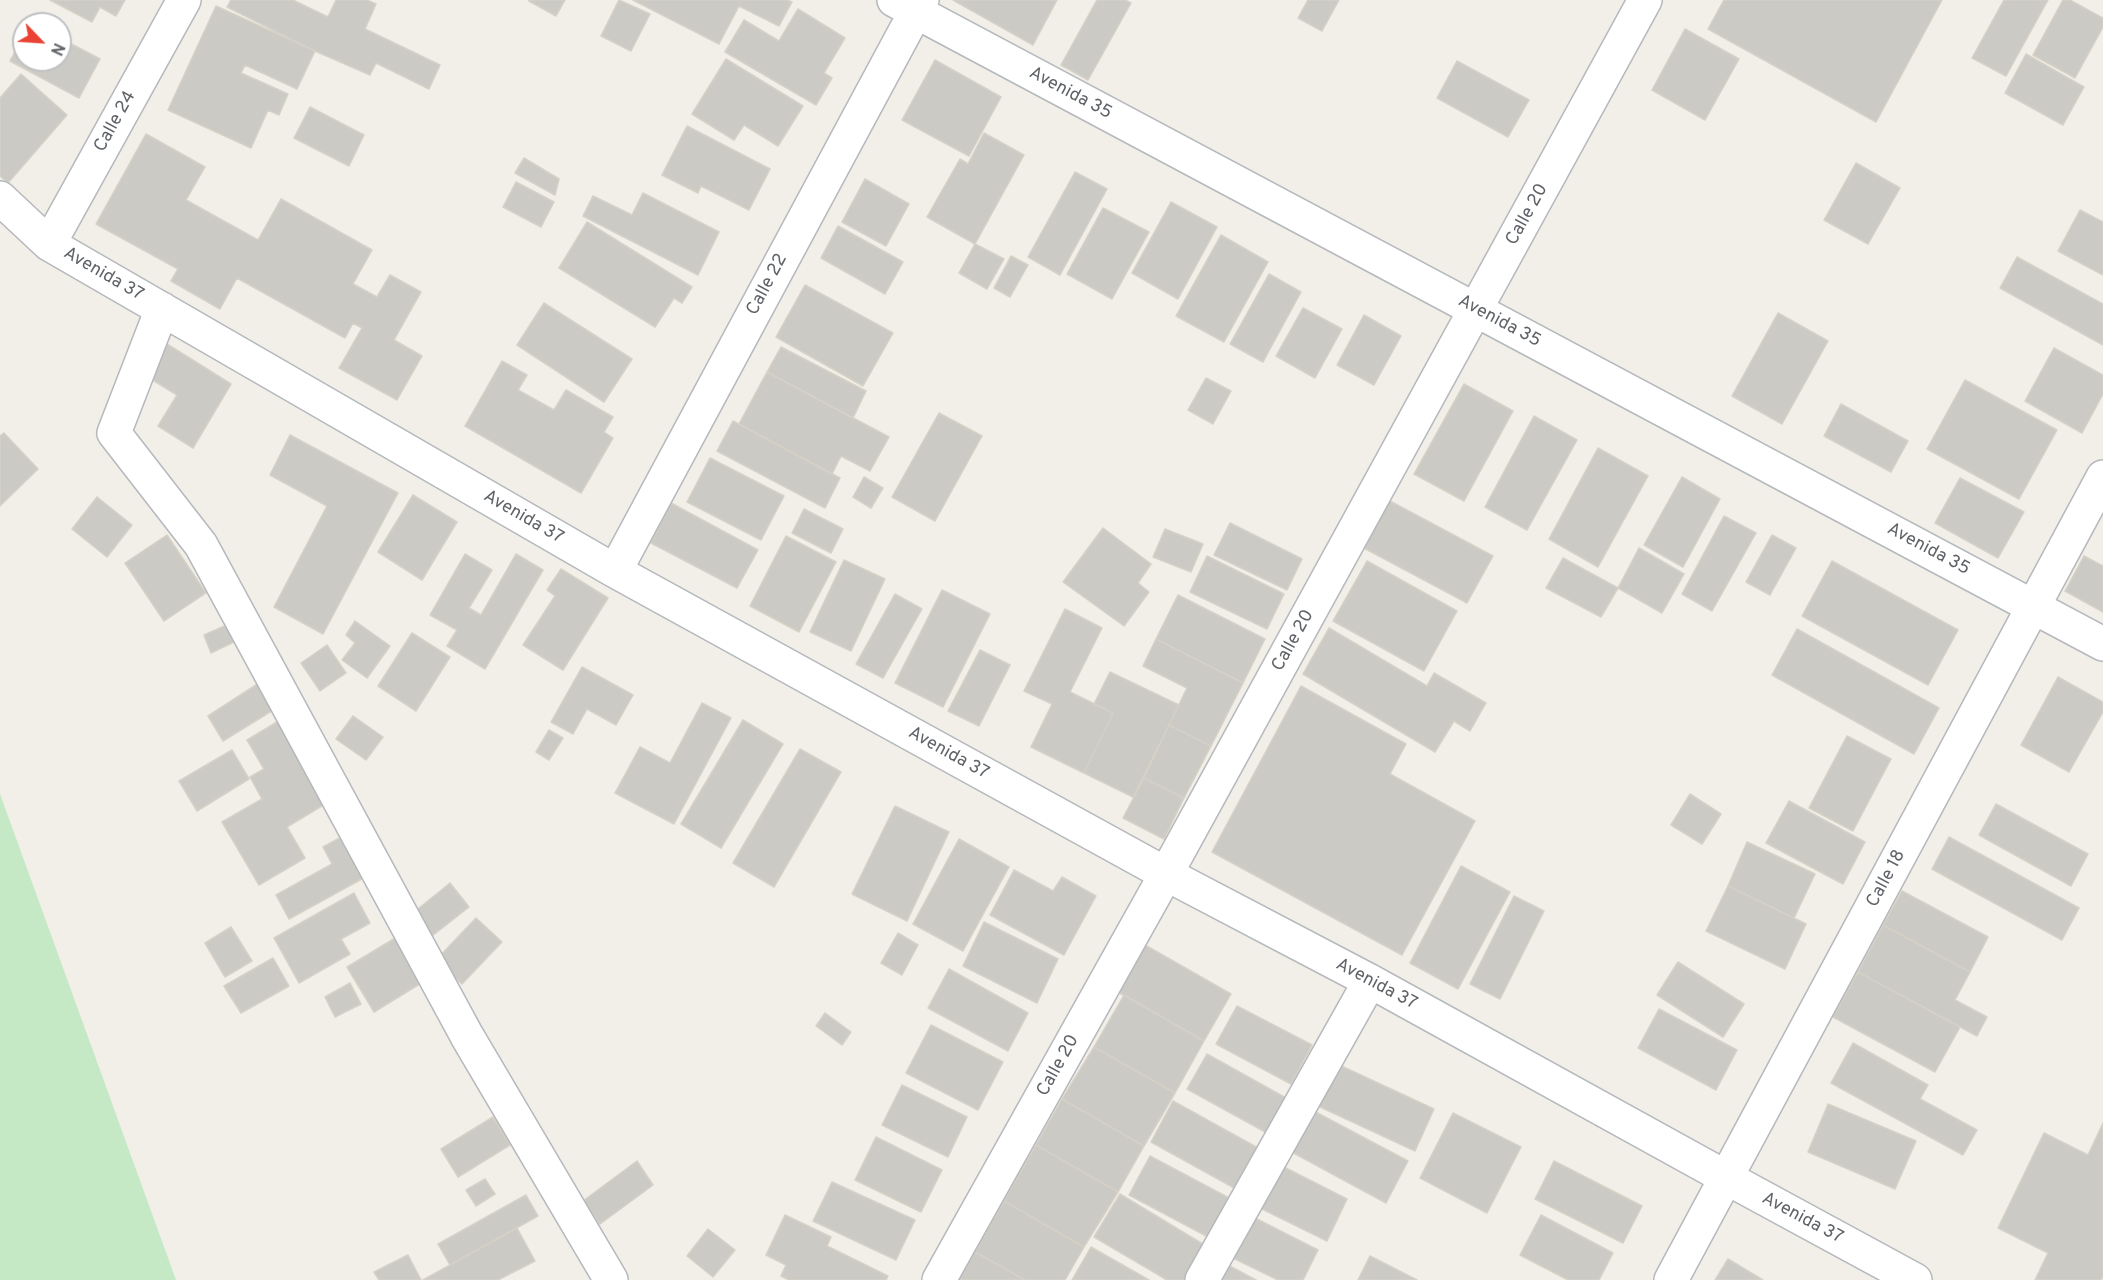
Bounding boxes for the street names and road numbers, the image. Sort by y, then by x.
street label: Avenida 35 [1025,63,1115,125]
street label: Calle 24 [90,88,142,156]
street label: Calle 20 [1502,180,1554,250]
street label: Avenida 37 [59,243,147,307]
street label: Calle 22 [743,251,793,319]
street label: Avenida 35 [1454,291,1544,353]
street label: Avenida 37 [479,486,567,550]
street label: Avenida 35 [1883,519,1973,581]
street label: Calle 20 [1268,606,1320,676]
street label: Avenida 37 [904,723,992,785]
street label: Calle 18 [1863,846,1911,912]
street label: Avenida 37 [1332,955,1420,1015]
street label: Calle 20 [1033,1031,1085,1101]
street label: Avenida 37 [1758,1189,1846,1249]

